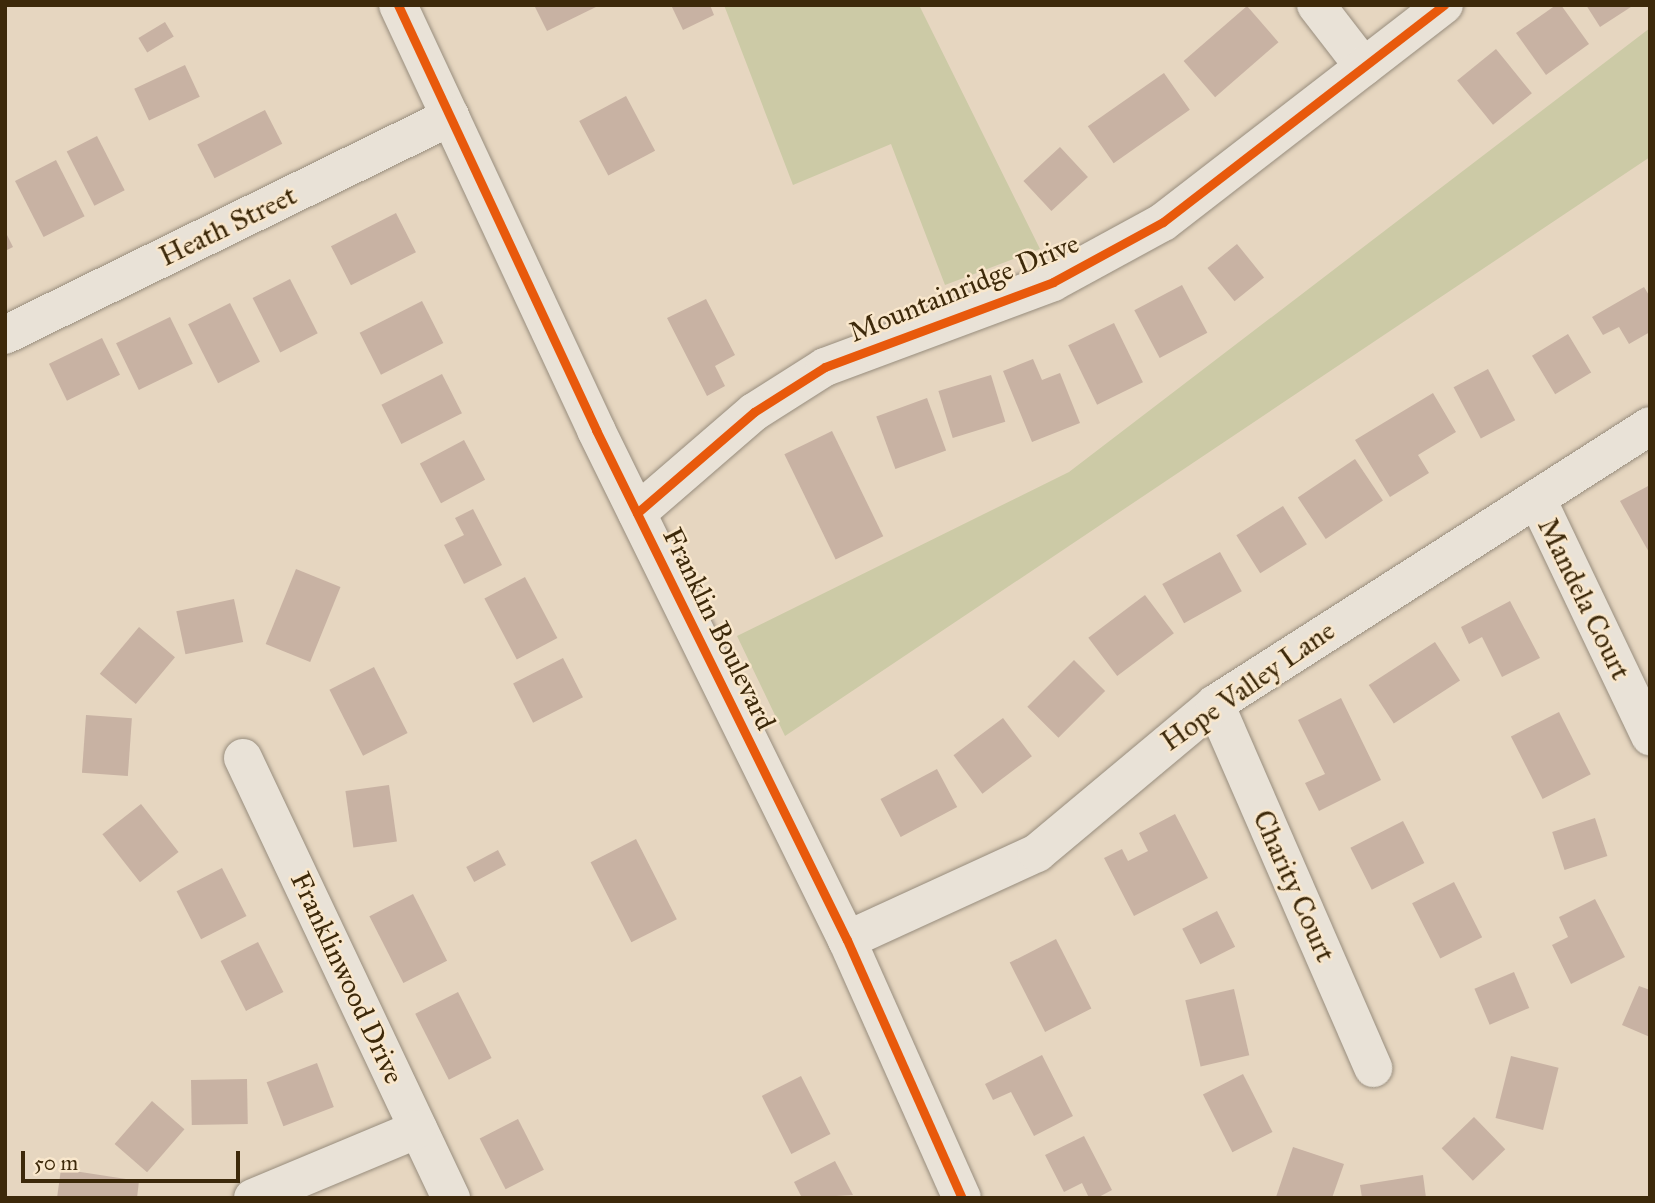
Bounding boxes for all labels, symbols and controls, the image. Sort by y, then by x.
street label: Heath Street [154,178,302,274]
street label: Mountainridge Drive [844,227,1084,349]
street label: Mandela Court [1530,513,1638,685]
street label: Franklin Boulevard [655,522,783,736]
street label: Hope Valley Lane [1155,614,1341,758]
street label: Charity Court [1246,805,1342,967]
street label: Franklinwood Drive [283,867,411,1089]
scale bar [24,1136,243,1180]
text: 50 m [34,1150,78,1176]

